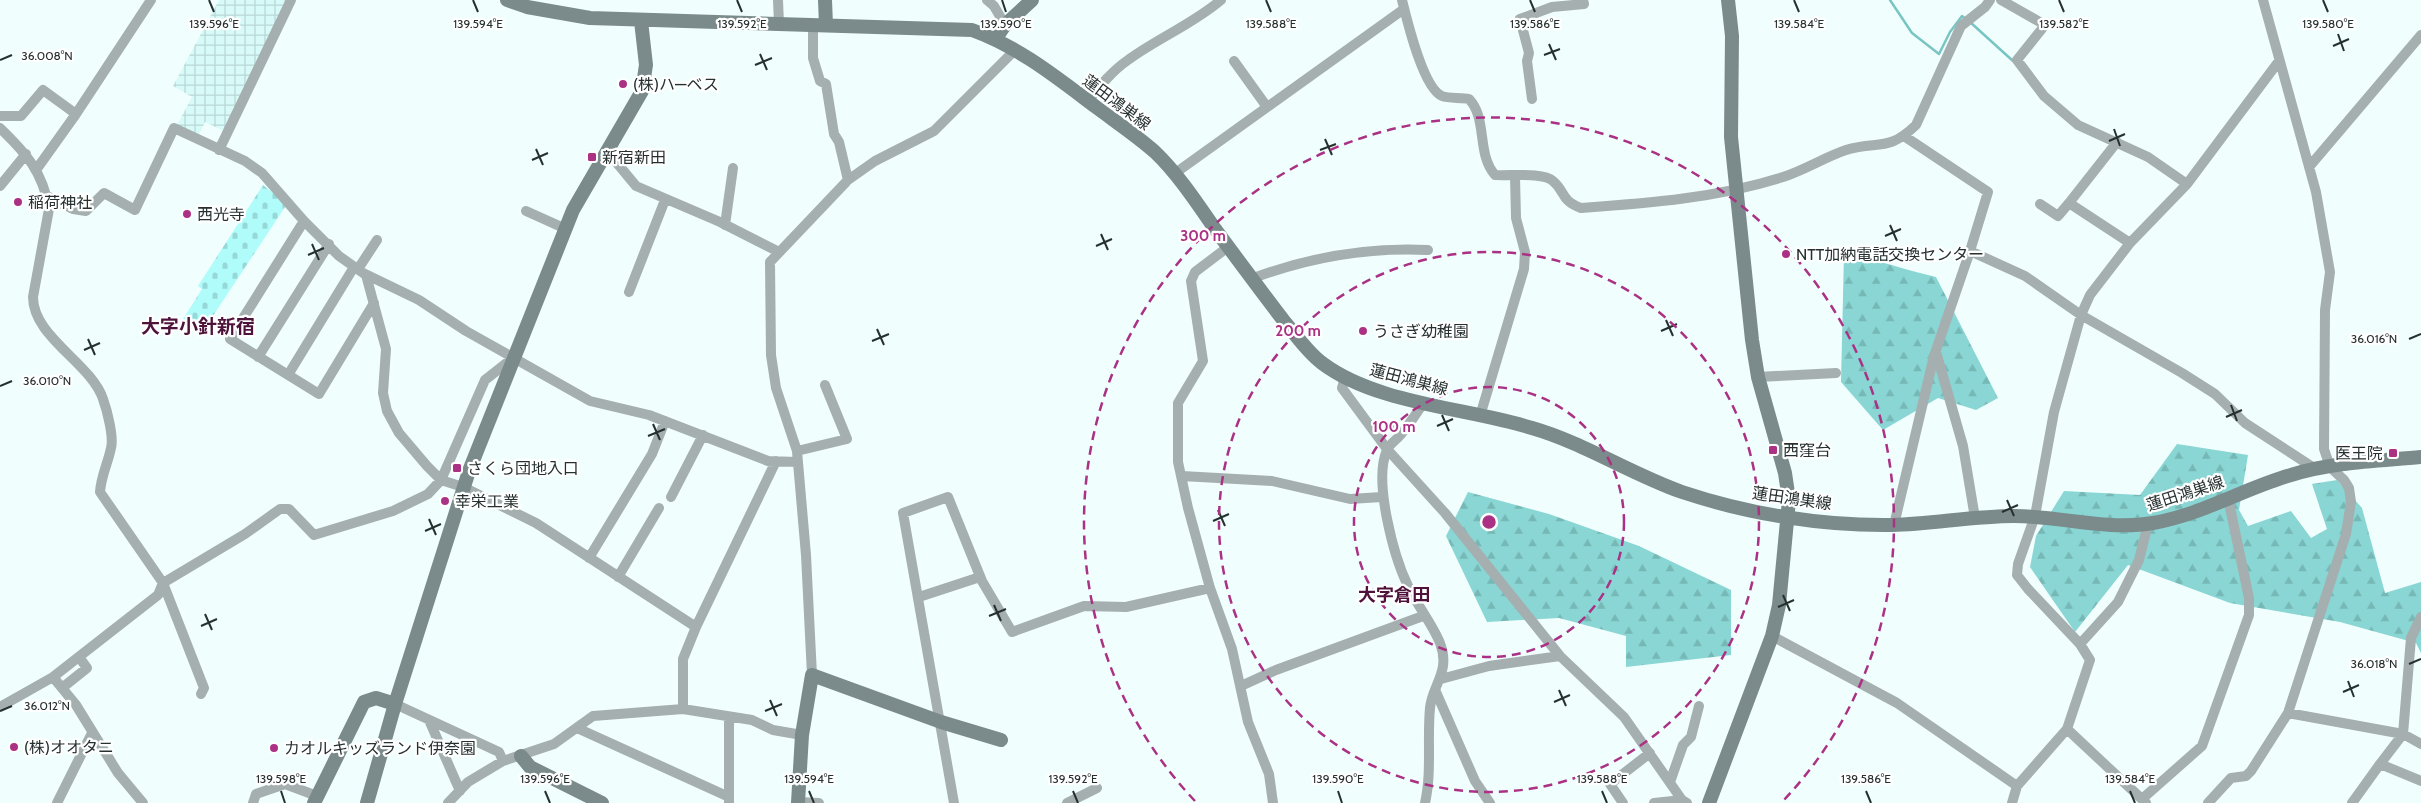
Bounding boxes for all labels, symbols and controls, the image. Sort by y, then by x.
text: 139.596°E [189,16,239,31]
text: 139.594°E [453,16,503,31]
text: 139.592°E [717,16,767,31]
text: 139.590°E [980,16,1032,31]
text: 139.588°E [1246,16,1297,31]
text: 139.586°E [1510,16,1560,31]
text: 139.584°E [1774,16,1824,31]
text: 139.582°E [2039,16,2089,31]
text: 139.580°E [2302,16,2354,31]
text: 36.008°N [21,48,73,63]
street label: 蓮田鴻巣線 [1079,71,1154,134]
place label: (株)ハ―ベス [633,75,719,94]
marker: (株)ハ―ベス [617,78,629,90]
place label: 新宿新田 [602,148,666,167]
marker: 新宿新田 [586,151,598,163]
place label: 稲荷神社 [28,193,92,212]
marker: 稲荷神社 [12,196,24,208]
place label: 西光寺 [197,205,245,224]
marker: 西光寺 [181,208,193,220]
text: 300 m [1180,227,1226,245]
place label: NTT加納電話交換センター [1796,245,1984,264]
marker: NTT加納電話交換センター [1780,248,1792,260]
district label: 大字小針新宿 [141,315,255,338]
text: 200 m [1275,322,1321,340]
place label: うさぎ幼稚園 [1373,322,1469,341]
marker: うさぎ幼稚園 [1357,325,1369,337]
text: 36.016°N [2351,331,2397,346]
street label: 蓮田鴻巣線 [1368,360,1450,399]
text: 36.010°N [23,373,71,388]
text: 100 m [1372,418,1416,436]
place label: 西窪台 [1783,441,1831,460]
marker: 西窪台 [1767,444,1779,456]
place label: 医王院 [2335,444,2383,463]
marker: 医王院 [2387,447,2399,459]
place label: さくら団地入口 [467,459,579,478]
marker: さくら団地入口 [451,462,463,474]
street label: 蓮田鴻巣線 [2144,472,2226,515]
street label: 蓮田鴻巣線 [1751,484,1833,513]
place label: 幸栄工業 [455,492,519,511]
marker: 幸栄工業 [439,495,451,507]
centre of rings [1480,513,1498,531]
district label: 大字倉田 [1358,584,1430,606]
text: 36.018°N [2350,656,2398,671]
text: 36.012°N [24,698,70,713]
place label: (株)オオタニ [24,738,114,757]
place label: カオルキッズランド伊奈園 [284,739,476,758]
marker: (株)オオタニ [8,741,20,753]
marker: カオルキッズランド伊奈園 [268,742,280,754]
text: 139.598°E [256,771,306,786]
text: 139.596°E [520,771,570,786]
text: 139.594°E [784,771,834,786]
text: 139.592°E [1048,771,1098,786]
text: 139.590°E [1312,771,1364,786]
text: 139.588°E [1577,771,1628,786]
text: 139.586°E [1841,771,1891,786]
text: 139.584°E [2105,771,2155,786]

